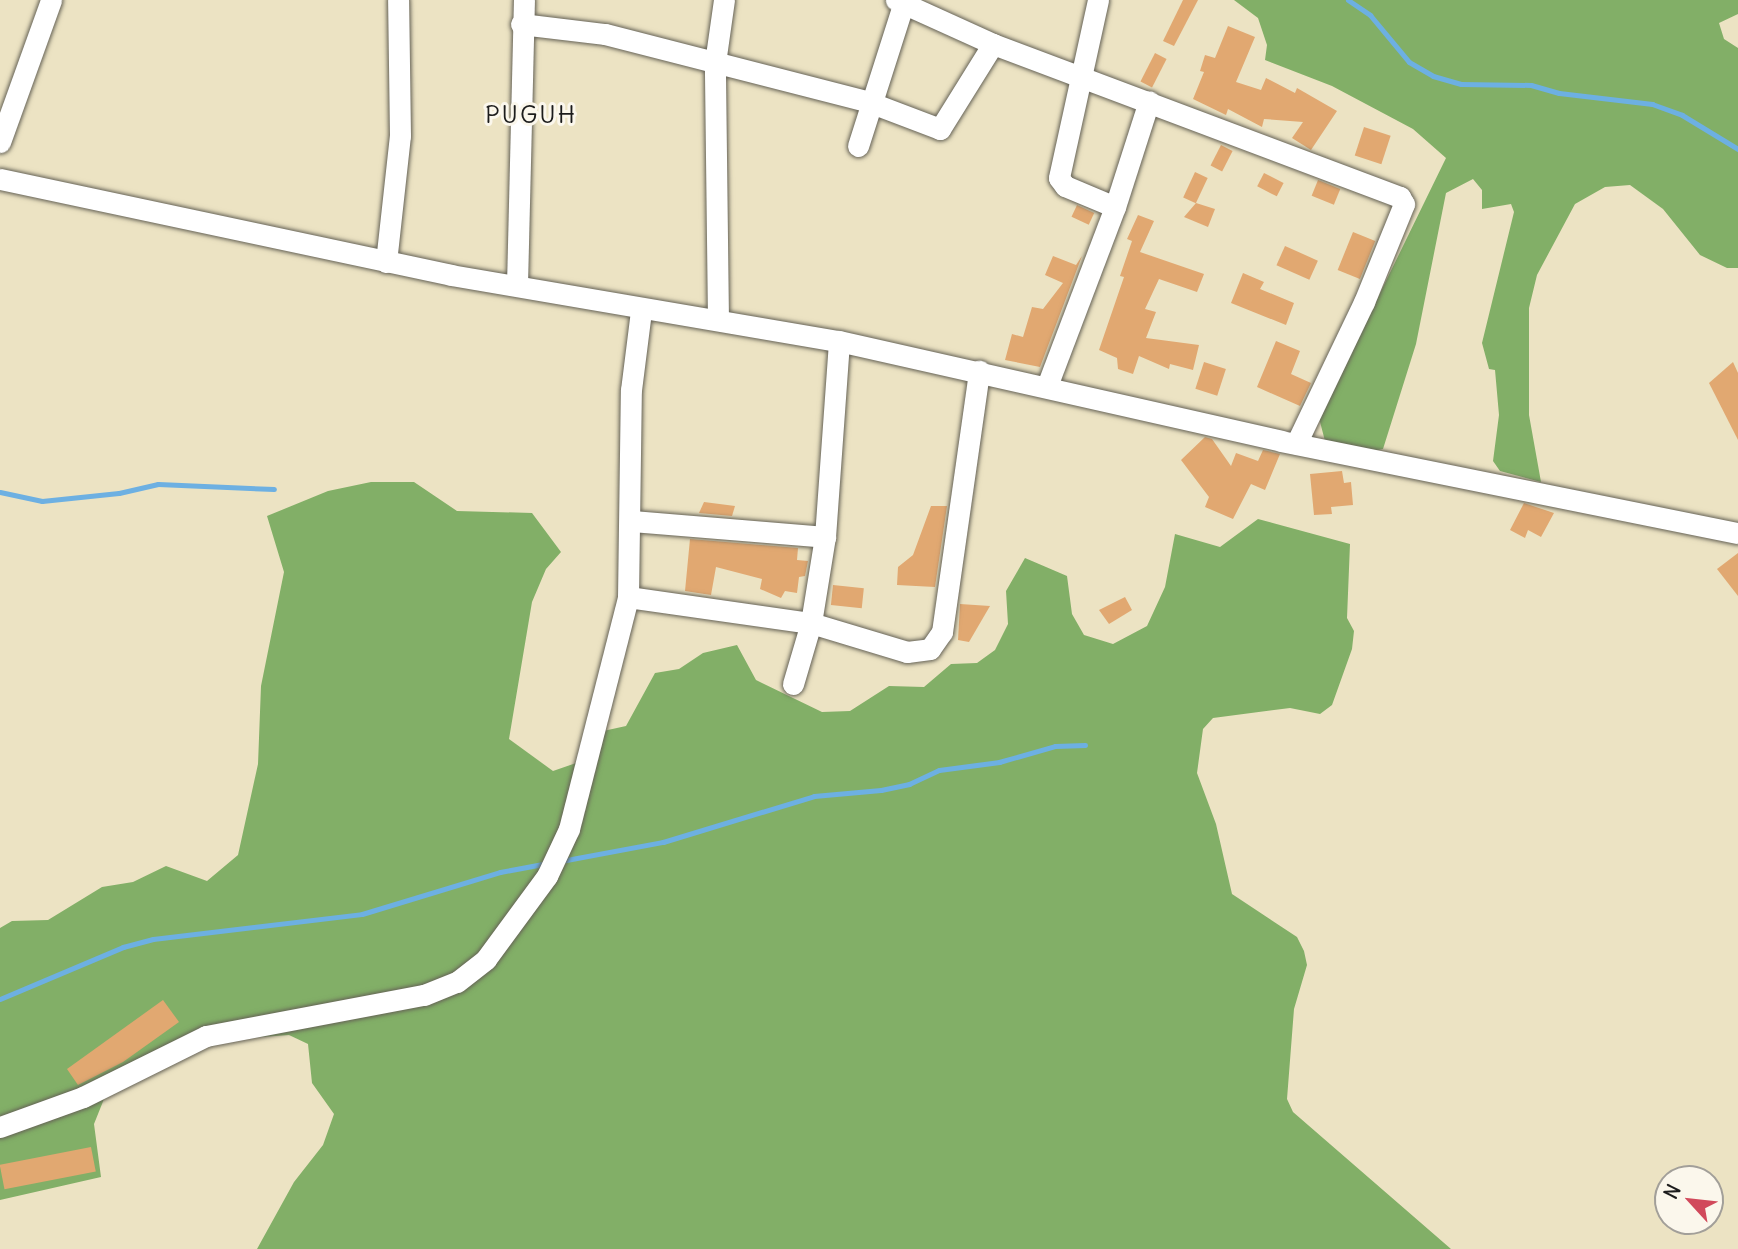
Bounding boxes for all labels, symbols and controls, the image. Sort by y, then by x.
district label: PUGUH [486,101,576,129]
north arrow [1654,1165,1724,1235]
text: N [1658,1180,1686,1203]

